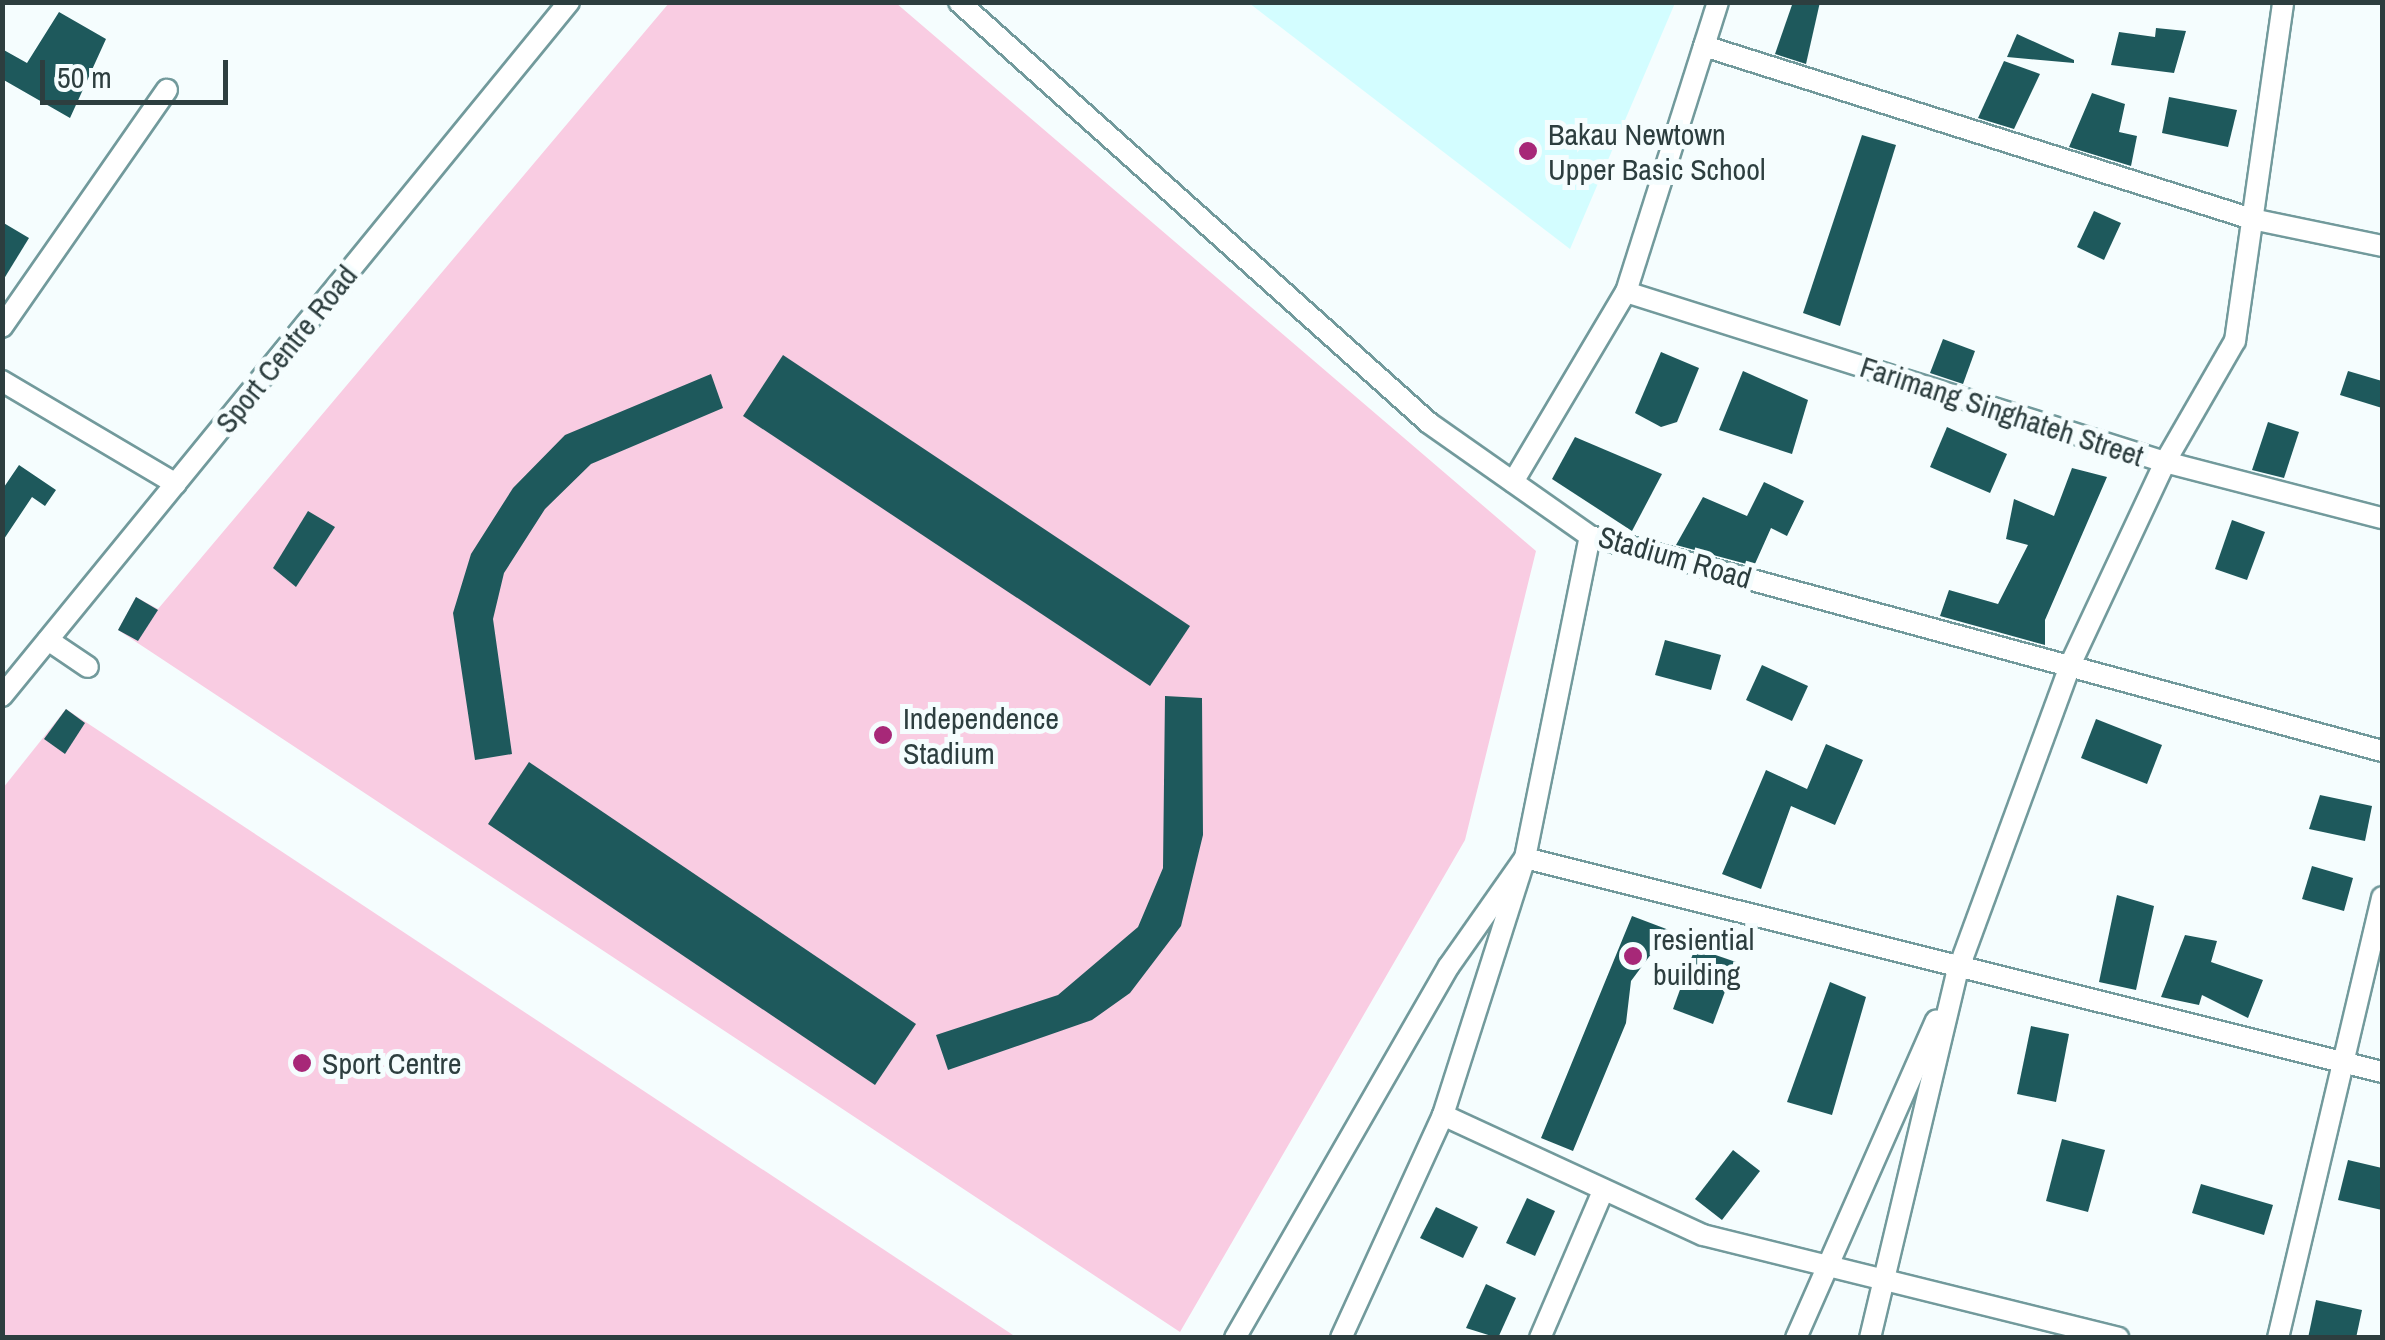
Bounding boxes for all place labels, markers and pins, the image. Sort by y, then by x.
place label: Bakau Newtown Upper Basic School [1548,116,1765,186]
marker: Bakau Newtown Upper Basic School [1517,140,1539,162]
place label: Independence Stadium [903,700,1059,770]
marker: Independence Stadium [872,724,894,746]
place label: resiential building [1653,921,1754,992]
marker: resiential building [1622,945,1644,967]
place label: Sport Centre [322,1045,461,1081]
marker: Sport Centre [291,1052,313,1074]

